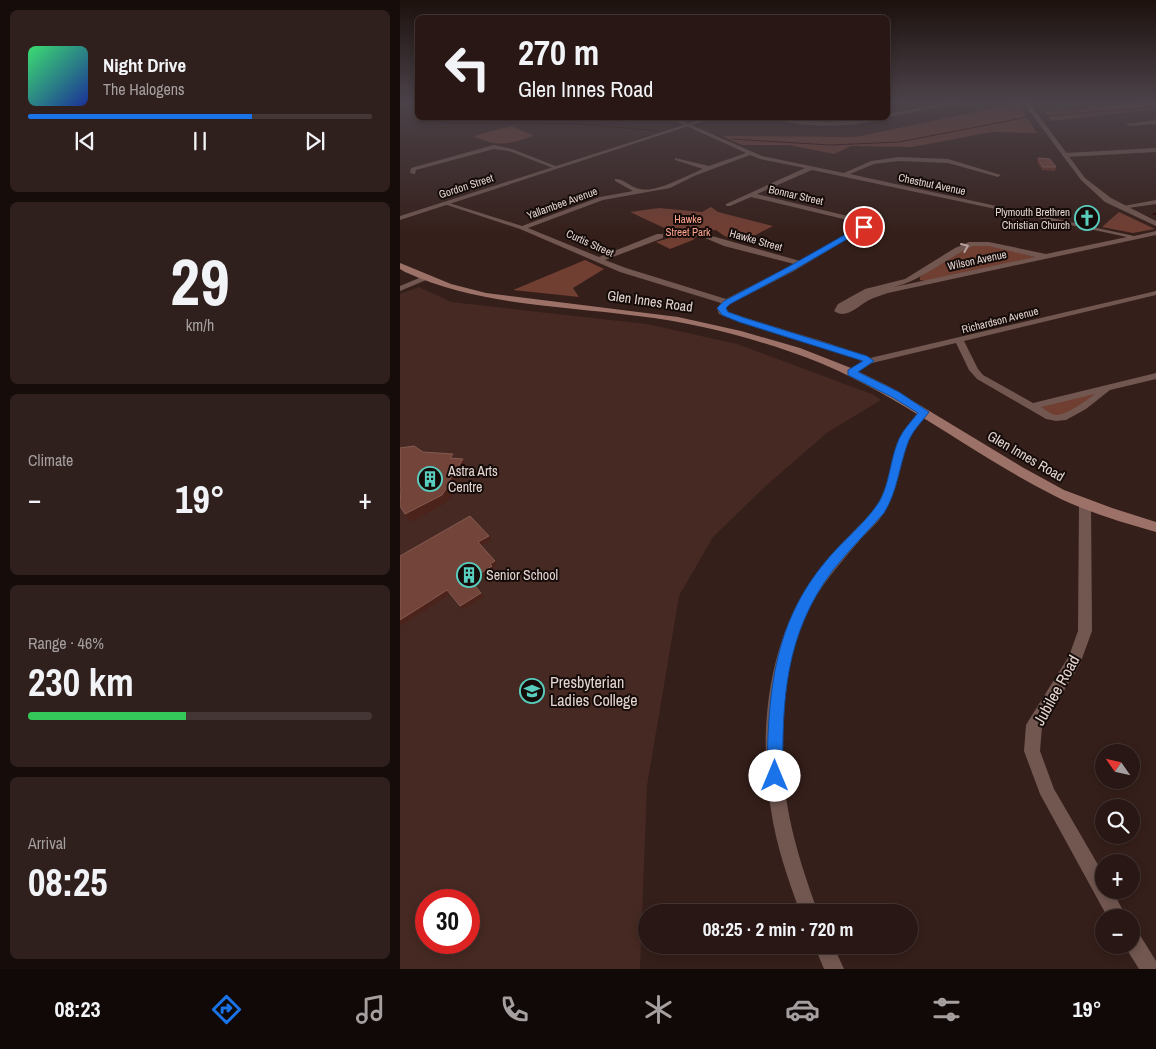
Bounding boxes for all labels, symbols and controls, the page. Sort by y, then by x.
text: 270 m [518,29,599,76]
icon: left [435,35,500,100]
text: Night Drive [103,52,186,78]
text: Glen Innes Road [518,74,653,104]
text: The Halogens [103,78,185,100]
icon: previous [71,127,99,155]
icon: pause [186,127,214,155]
icon: next [301,127,329,155]
street label: Gordon Street [437,170,496,201]
street label: Chestnut Avenue [897,170,967,198]
street label: Bonnar Street [767,182,825,208]
street label: Yallambee Avenue [525,184,599,222]
place label: Plymouth Brethren Christian Church [995,205,1070,232]
church icon: Plymouth Brethren Christian Church [1074,205,1100,231]
pin [843,206,885,248]
park label: Hawke Street Park [665,212,711,239]
icon: arrive [850,213,878,241]
street label: Curtis Street [564,226,616,260]
street label: Hawke Street [728,226,784,254]
text: 29 [170,238,230,325]
one-way arrow [960,243,969,253]
street label: Wilson Avenue [946,247,1008,273]
street label: Glen Innes Road [606,286,694,316]
street label: Richardson Avenue [960,304,1040,336]
text: km/h [186,314,214,336]
street label: Glen Innes Road [984,427,1068,485]
text: Climate [28,449,73,471]
place label: Astra Arts Centre [447,462,498,496]
building icon: Astra Arts Centre [417,466,443,492]
text: 19° [175,474,225,525]
text: − [28,480,41,518]
text: + [359,480,372,518]
building icon: Senior School [456,562,482,588]
place label: Senior School [486,566,558,584]
text: Range · 46% [28,632,104,654]
street label: Jubilee Road [1028,651,1084,729]
text: 230 km [28,657,134,708]
place label: Presbyterian Ladies College [550,671,638,711]
school or university icon: Presbyterian Ladies College [519,678,545,704]
north arrow [1095,744,1140,789]
map controls [1095,744,1140,954]
position arrow [748,749,800,801]
button: search [1095,799,1140,844]
text: Arrival [28,832,66,854]
button: + [1095,854,1140,899]
text: 08:25 [28,857,108,908]
speed limit sign: 30 [415,889,480,954]
button: − [1095,909,1140,954]
text: 08:25 · 2 min · 720 m [703,916,853,942]
icon: directions [209,992,244,1027]
icon: music [353,992,388,1027]
icon: phone [497,992,532,1027]
icon: climate [641,992,676,1027]
icon: car [785,992,820,1027]
icon: filters [929,992,964,1027]
text: 08:23 [54,994,101,1024]
text: 19° [1073,994,1101,1024]

